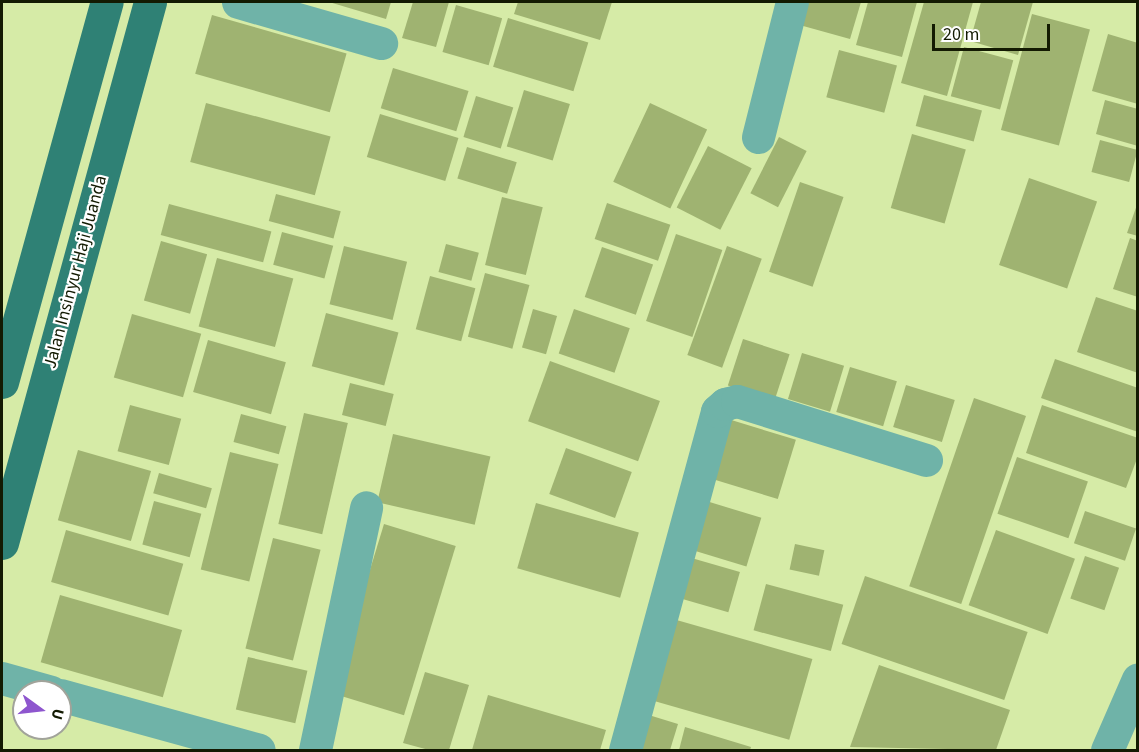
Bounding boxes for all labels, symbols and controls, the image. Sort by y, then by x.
scale bar [935,12,1054,50]
text: 20 m [943,22,979,47]
street label: Jalan Insinyur Haji Juanda [40,173,112,371]
north arrow [12,680,72,740]
text: U [45,706,69,722]

